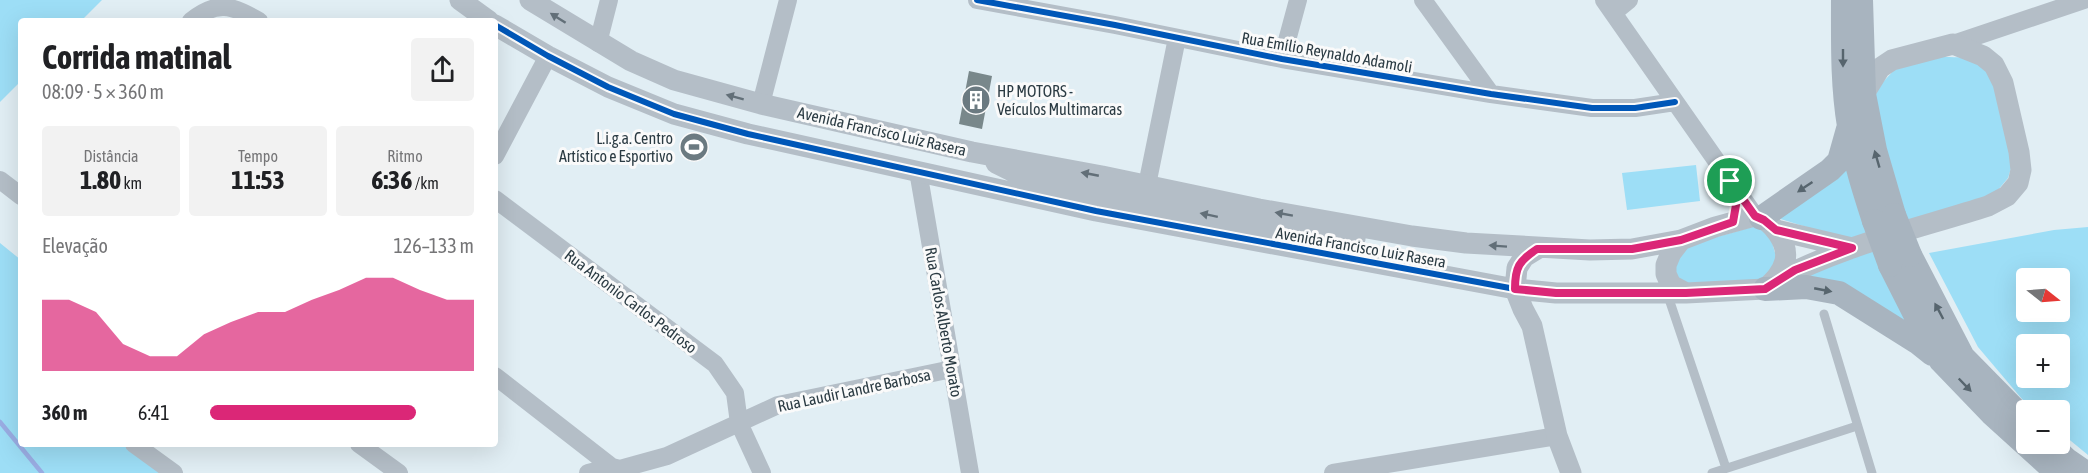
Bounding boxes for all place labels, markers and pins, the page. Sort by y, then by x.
place label: HP MOTORS - Veículos Multimarcas [997,82,1122,118]
building icon: HP MOTORS - Veículos Multimarcas [960,84,992,116]
place label: L.i.g.a. Centro Artístico e Esportivo [559,129,673,166]
sports icon: L.i.g.a. Centro Artístico e Esportivo [678,131,710,163]
pin [1704,155,1755,206]

